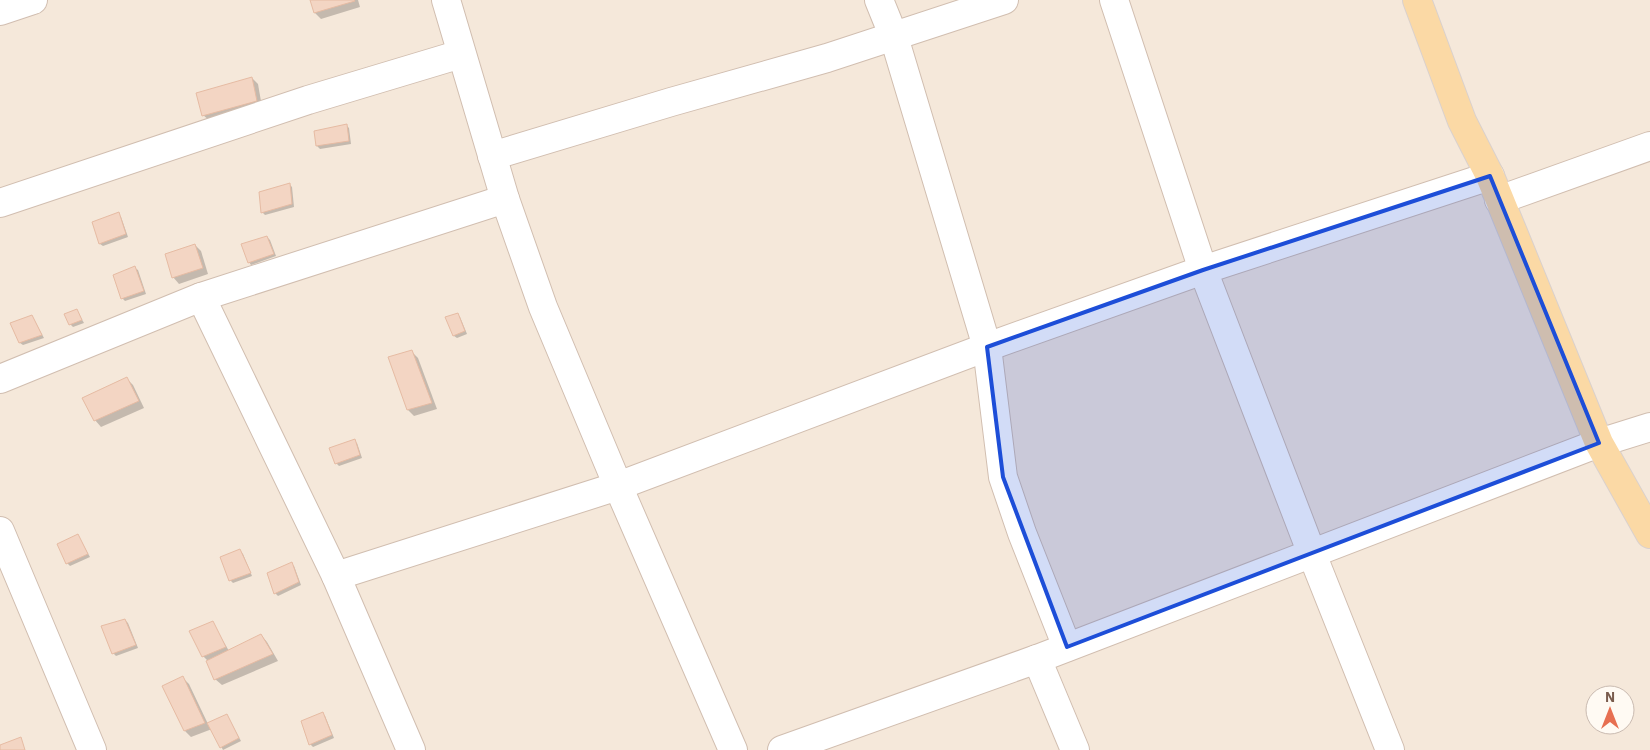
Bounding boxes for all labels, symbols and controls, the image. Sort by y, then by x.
north arrow [1585,685,1635,735]
text: N [1605,688,1615,706]

